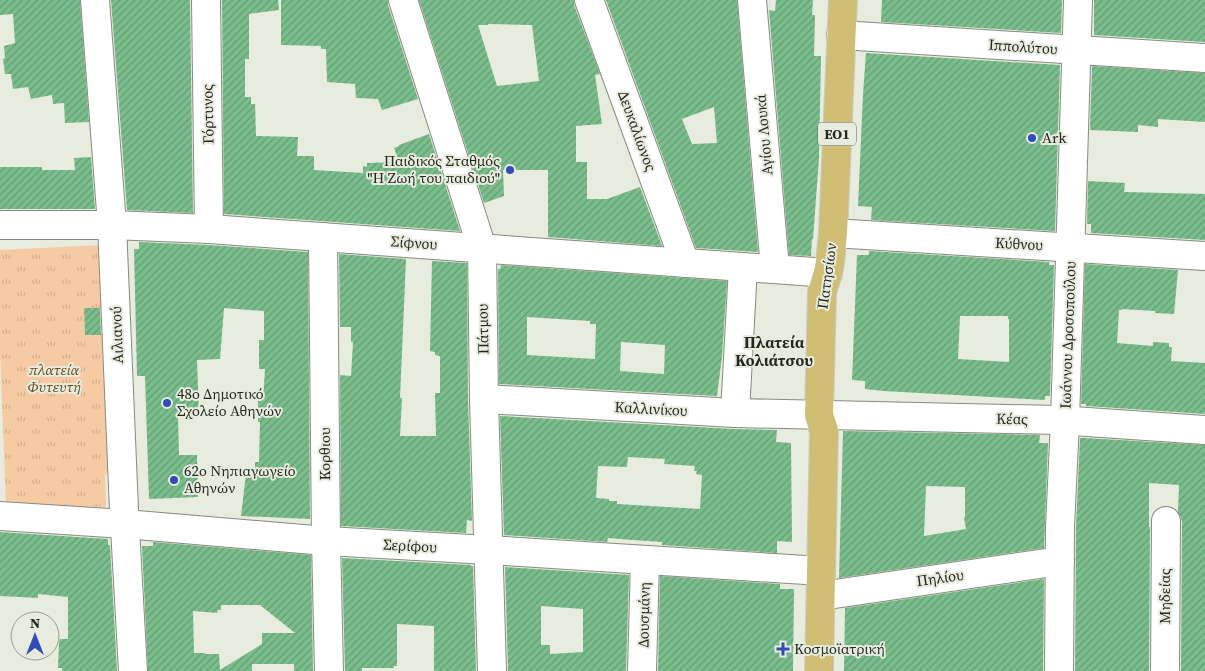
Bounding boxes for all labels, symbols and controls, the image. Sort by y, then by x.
street label: Ιππολύτου [988,34,1058,59]
street label: Γόρτυνος [196,84,219,144]
street label: Δευκαλίωνος [613,87,662,174]
street label: Αγίου Λουκά [749,93,777,176]
road number: ΕΟ1 [818,122,856,146]
place label: Ark [1042,127,1067,148]
marker: Ark [1026,132,1038,144]
place label: Παιδικός Σταθμός "Η Ζωή του παιδιού" [367,150,500,188]
marker: Παιδικός Σταθμός "Η Ζωή του παιδιού" [504,164,516,176]
street label: Σίφνου [390,230,438,255]
street label: Κύθνου [995,232,1044,255]
street label: Πατησίων [811,241,842,310]
street label: Ιωάννου Δροσοπούλου [1054,261,1081,409]
street label: Πάτμου [472,303,493,355]
street label: Αιλιανού [105,306,128,364]
district label: Πλατεία Κολιάτσου [735,331,813,371]
park label: πλατεία Φυτευτή [27,359,81,397]
place label: 48ο Δημοτικό Σχολείο Αθηνών [177,383,281,421]
street label: Καλλινίκου [614,396,688,421]
marker: 48ο Δημοτικό Σχολείο Αθηνών [161,397,173,409]
street label: Κέας [996,408,1028,429]
street label: Κορθιου [314,427,335,481]
place label: 62ο Νηπιαγωγείο Αθηνών [184,460,296,498]
marker: 62ο Νηπιαγωγείο Αθηνών [168,474,180,486]
street label: Σερίφου [383,534,438,557]
street label: Πηλίου [915,564,965,591]
street label: Μηδείας [1154,568,1175,624]
street label: Δουσμάνη [632,582,655,648]
north arrow [10,611,60,661]
text: N [30,613,40,633]
place label: Κοσμοϊατρική [794,638,885,659]
marker: Κοσμοϊατρική [776,642,790,656]

